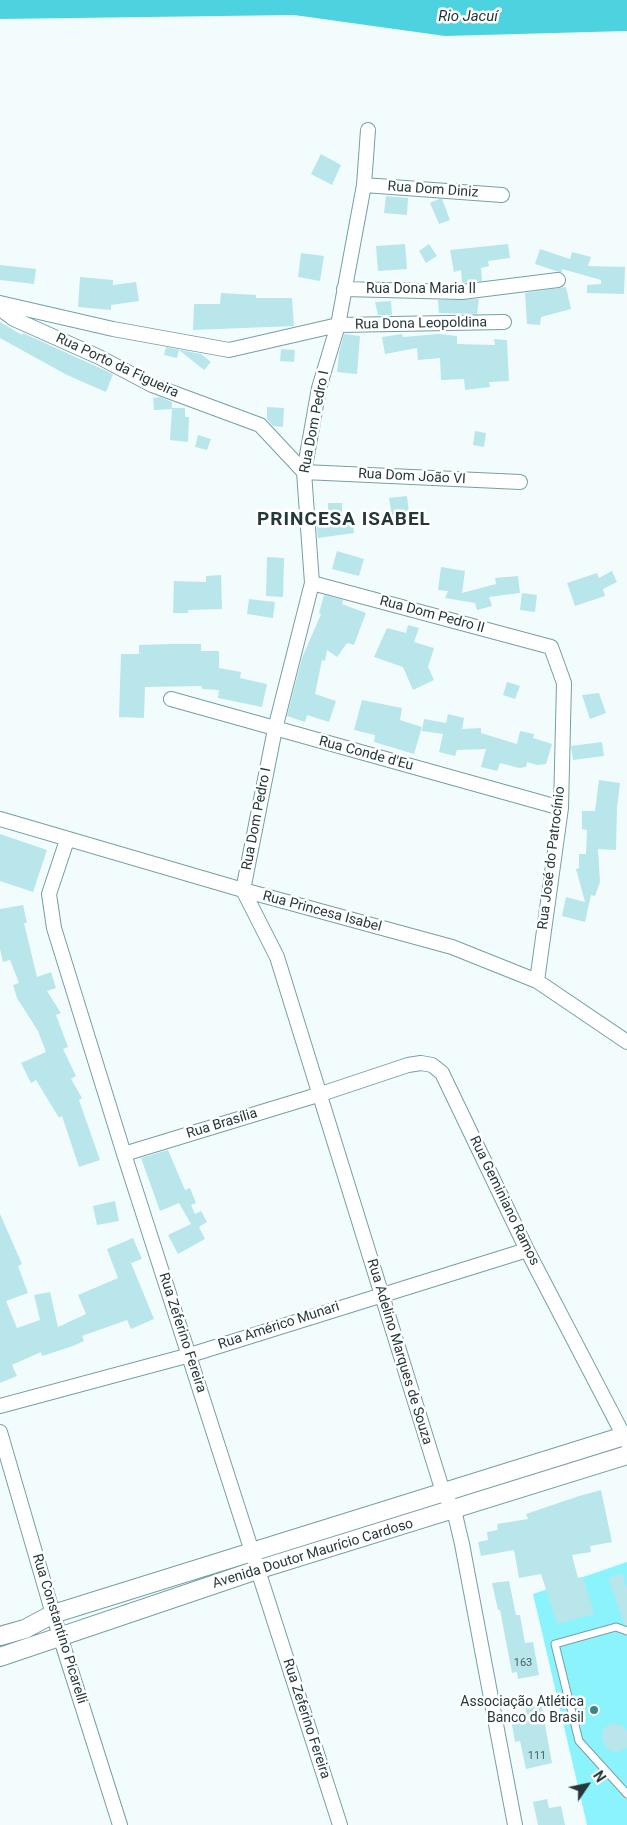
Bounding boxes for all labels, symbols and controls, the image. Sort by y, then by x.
water label: Rio Jacuí [438,8,498,26]
street label: Rua Dom Diniz [387,178,479,202]
street label: Rua Dona Maria II [366,281,476,297]
street label: Rua Dona Leopoldina [355,314,487,334]
street label: Rua Porto da Figueira [53,330,181,402]
street label: Rua Dom Pedro I [297,369,333,475]
street label: Rua Dom João VI [358,466,466,488]
district label: PRINCESA ISABEL [255,509,433,531]
street label: Rua Dom Pedro II [378,593,486,637]
street label: Rua Conde d'Eu [317,733,415,775]
street label: Rua Dom Pedro I [239,766,275,872]
street label: Rua José do Patrocínio [535,785,569,931]
street label: Rua Princesa Isabel [261,888,383,936]
street label: Rua Brasília [184,1105,260,1143]
street label: Rua Geminiano Ramos [465,1134,543,1268]
street label: Rua Adelino Marques de Souza [363,1257,435,1447]
street label: Rua Zeferino Fereira [155,1271,209,1395]
street label: Rua Américo Munari [216,1298,342,1354]
street label: Avenida Doutor Maurício Cardoso [211,1515,415,1593]
street label: Rua Constantino Picarelli [28,1552,90,1706]
house number: 163 [514,1656,532,1670]
street label: Rua Zeferino Fereira [279,1657,333,1781]
place label: Associação Atlética Banco do Brasil [460,1694,584,1726]
marker: Associação Atlética Banco do Brasil [588,1704,600,1716]
house number: 111 [528,1749,546,1763]
north arrow [562,1760,612,1810]
text: N [590,1768,609,1785]

